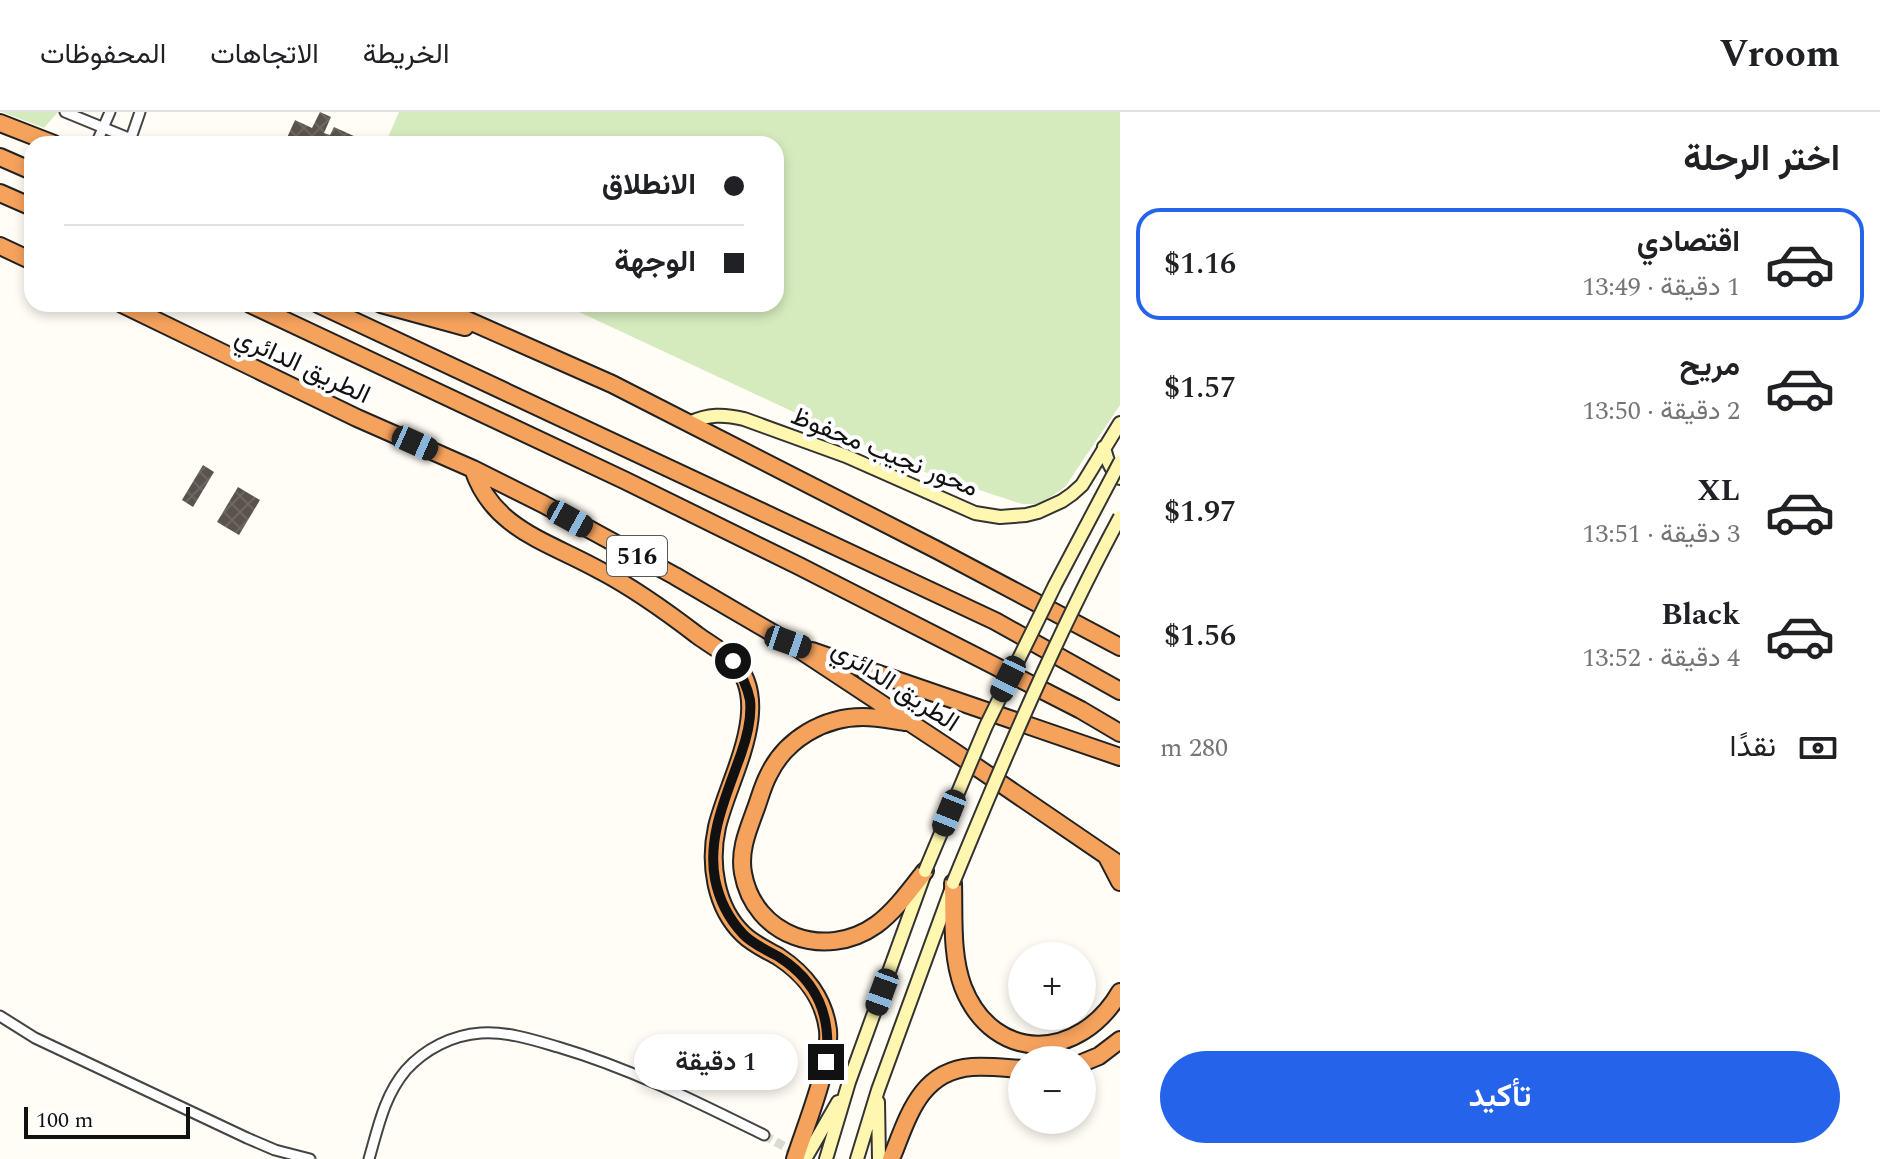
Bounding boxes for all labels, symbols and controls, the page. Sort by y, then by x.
text: Vroom [1720,26,1840,84]
text: المحفوظات [40,33,166,76]
text: الاتجاهات [210,33,319,76]
text: الخريطة [363,33,449,76]
text: اختر الرحلة [1683,132,1840,187]
text: الانطلاق [602,162,696,208]
text: اقتصادي [1637,219,1740,265]
icon: car [1764,228,1836,300]
text: الوجهة [614,239,696,285]
text: $1.16 [1164,241,1236,287]
text: 1 دقيقة · 13:49 [1582,267,1740,307]
street label: الطريق الدائري [228,317,377,415]
text: مريح [1680,343,1740,389]
icon: car [1764,352,1836,424]
text: $1.57 [1164,365,1236,411]
text: 2 دقيقة · 13:50 [1582,391,1740,431]
street label: محور نجيب محفوظ [785,396,984,508]
car [388,422,442,464]
text: XL [1697,468,1740,514]
icon: car [1764,476,1836,548]
text: $1.97 [1164,489,1236,535]
car [543,497,597,541]
text: 3 دقيقة · 13:51 [1582,514,1740,554]
road number: 516 [607,536,667,576]
text: Black [1661,592,1740,638]
icon: car [1764,600,1836,672]
text: $1.56 [1164,613,1236,659]
car [761,623,815,661]
street label: الطريق الدائري [824,629,967,742]
text: 4 دقيقة · 13:52 [1582,638,1740,678]
route start [715,643,751,679]
car [987,652,1029,706]
text: نقدًا [1730,724,1776,770]
icon: cash [1796,726,1840,770]
text: 280 m [1160,728,1228,768]
car [929,786,969,840]
map controls [1008,942,1096,1134]
button: + [1008,942,1096,1030]
car [863,965,901,1019]
callout: 1 دقيقة [634,1034,798,1090]
text: 1 دقيقة [675,1042,757,1082]
route end [808,1044,844,1080]
button: − [1008,1046,1096,1134]
button: تأكيد [1160,1051,1840,1143]
scale bar [24,1103,190,1139]
text: 100 m [36,1104,93,1137]

